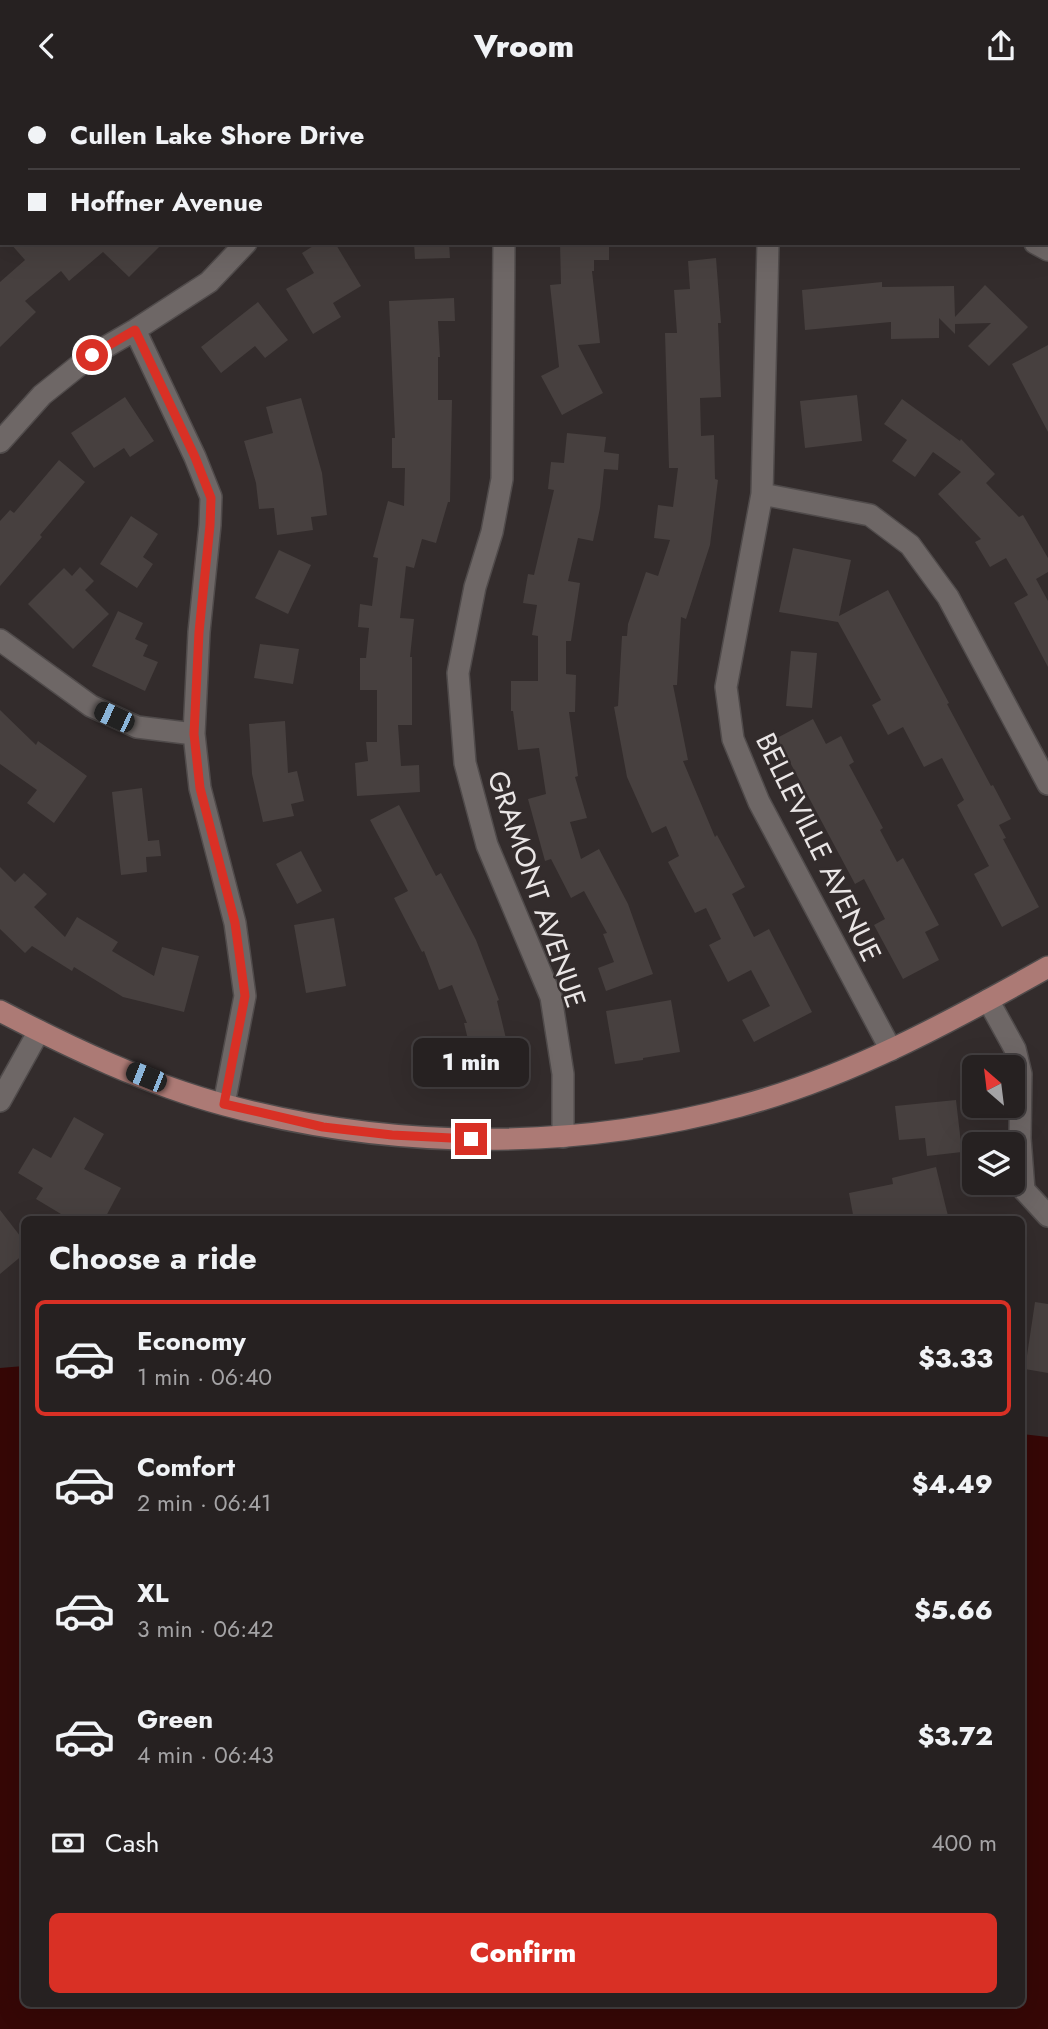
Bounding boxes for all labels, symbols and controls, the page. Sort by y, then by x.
text: Vroom [474,23,574,69]
icon: back [28,27,66,65]
icon: share [982,27,1020,65]
text: Cullen Lake Shore Drive [70,116,364,154]
text: Hoffner Avenue [70,183,263,221]
route start [76,339,108,371]
car [91,699,138,735]
street label: BELLEVILLE AVENUE [745,726,892,969]
street label: GRAMONT AVENUE [477,765,596,1013]
callout: 1 min [413,1037,529,1087]
text: 1 min [442,1045,500,1079]
north arrow [962,1055,1026,1118]
map controls [962,1055,1025,1195]
car [123,1059,170,1095]
route end [455,1123,487,1155]
button: layers [962,1132,1025,1195]
text: Choose a ride [49,1235,257,1281]
text: Economy [137,1322,246,1360]
icon: car [53,1327,116,1390]
text: $3.33 [918,1339,993,1377]
text: 1 min · 06:40 [137,1360,272,1394]
text: Comfort [137,1448,235,1486]
icon: car [53,1453,116,1516]
text: $4.49 [912,1465,993,1503]
text: 2 min · 06:41 [137,1486,271,1520]
text: XL [137,1574,169,1612]
icon: car [53,1579,116,1642]
text: $5.66 [914,1591,993,1629]
text: 3 min · 06:42 [137,1612,274,1646]
text: Green [137,1700,213,1738]
icon: car [53,1705,116,1768]
text: $3.72 [918,1717,993,1755]
text: 4 min · 06:43 [137,1738,274,1772]
icon: cash [49,1824,87,1862]
text: Cash [105,1824,159,1862]
text: 400 m [931,1826,997,1860]
button: Confirm [49,1913,997,1993]

